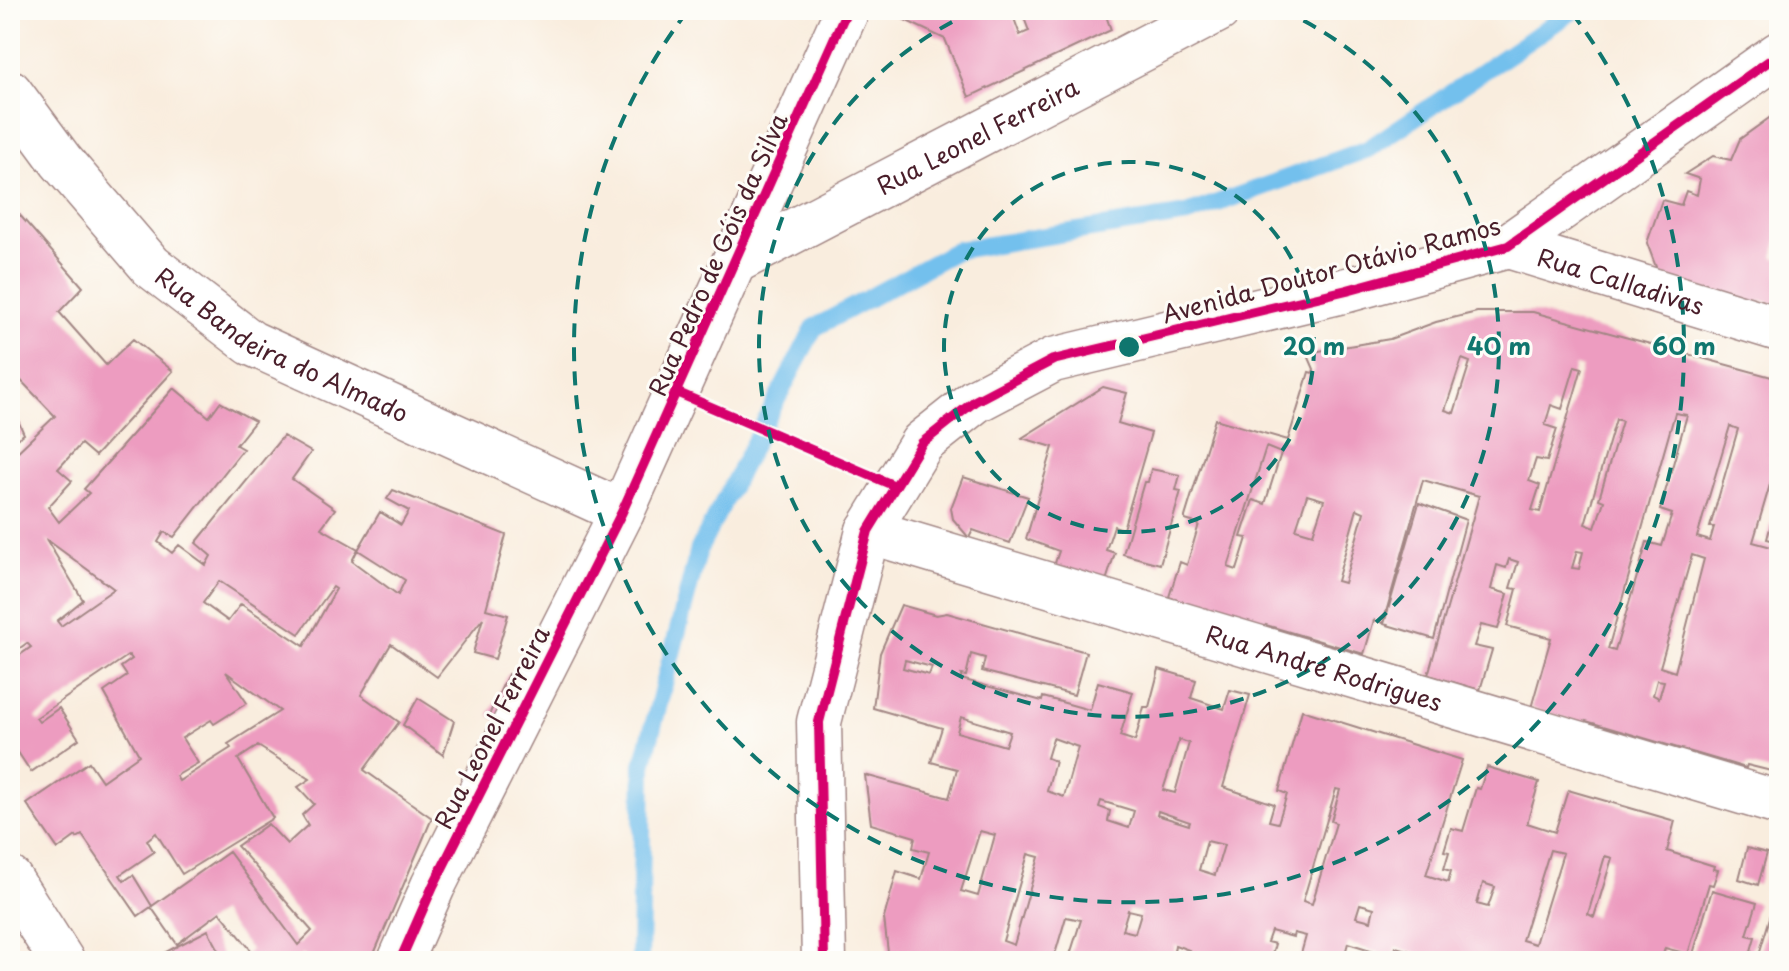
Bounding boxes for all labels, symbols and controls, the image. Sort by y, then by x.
street label: Rua Leonel Ferreira [870,68,1085,203]
street label: Rua Pedro de Góis da Silva [638,107,796,401]
street label: Avenida Doutor Otávio Ramos [1158,206,1504,332]
street label: Rua Calladivas [1533,238,1709,323]
street label: Rua Bandeira do Almado [148,258,414,430]
text: 20 m [1283,327,1345,363]
text: 40 m [1467,327,1531,363]
text: 60 m [1652,327,1716,363]
centre of rings [1115,333,1143,361]
street label: Rua André Rodrigues [1202,615,1447,719]
street label: Rua Leonel Ferreira [424,619,558,835]

